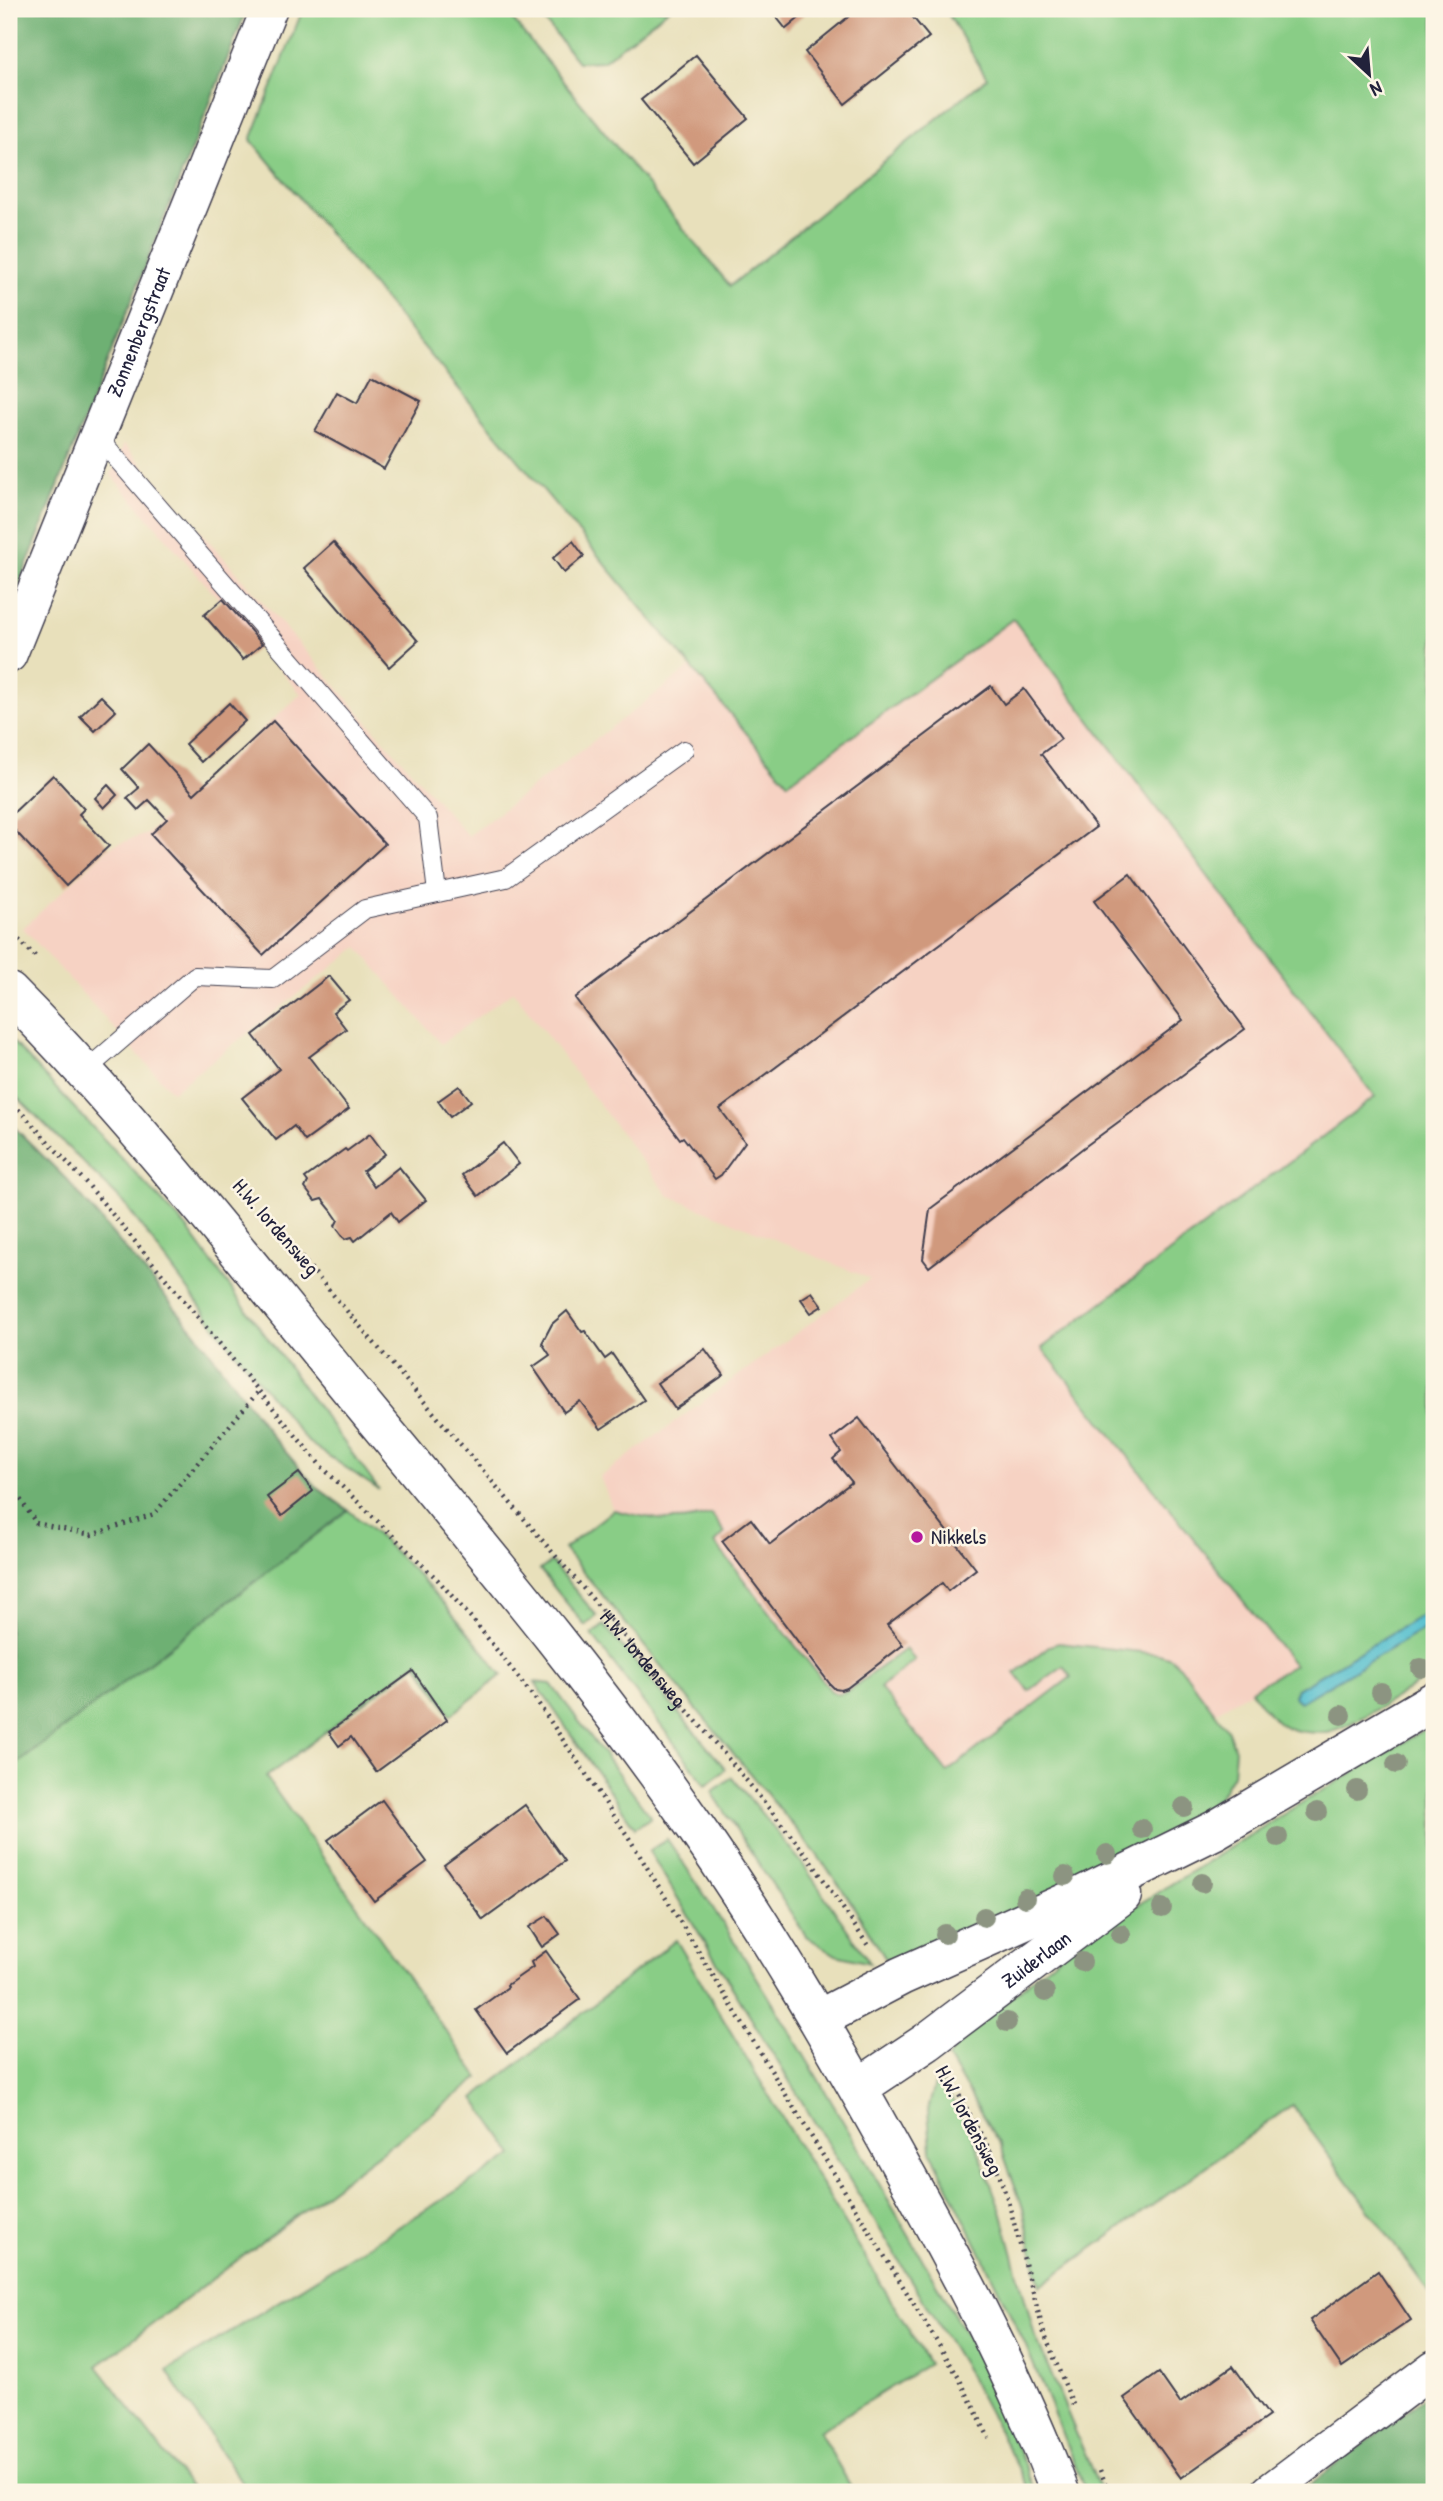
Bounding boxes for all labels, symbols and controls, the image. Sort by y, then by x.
north arrow [1334,38,1404,108]
text: N [1366,75,1387,103]
street label: Zonnenbergstraat [99,262,178,401]
street label: H.W. Iordensweg [226,1172,327,1281]
place label: Nikkels [931,1522,986,1551]
marker: Nikkels [909,1529,925,1545]
street label: H.W. Iordensweg [593,1603,693,1713]
street label: Zuiderlaan [995,1923,1077,1995]
street label: H.W. Iordensweg [929,2060,1010,2179]

